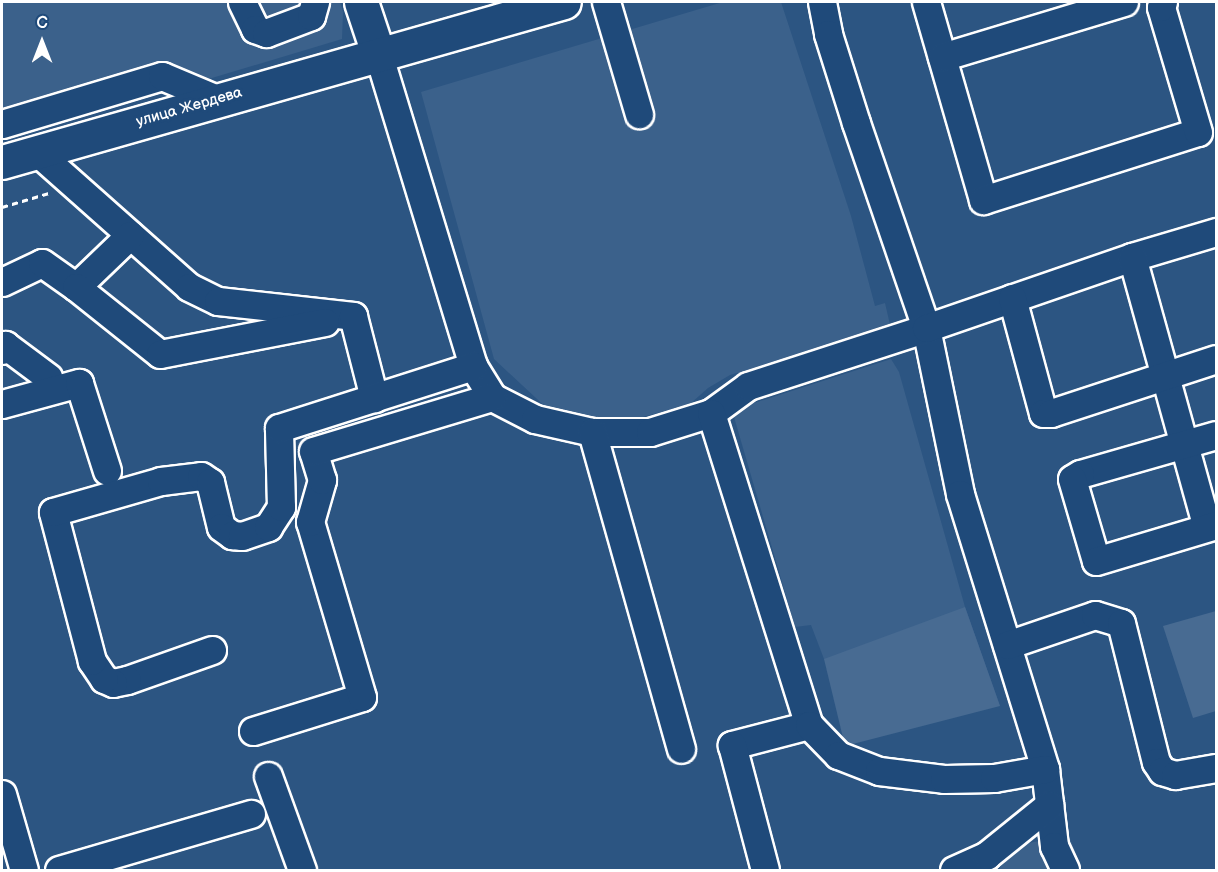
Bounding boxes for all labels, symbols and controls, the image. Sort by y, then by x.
north arrow [12,12,72,72]
text: С [36,14,48,33]
street label: улица Жердева [134,83,244,131]

